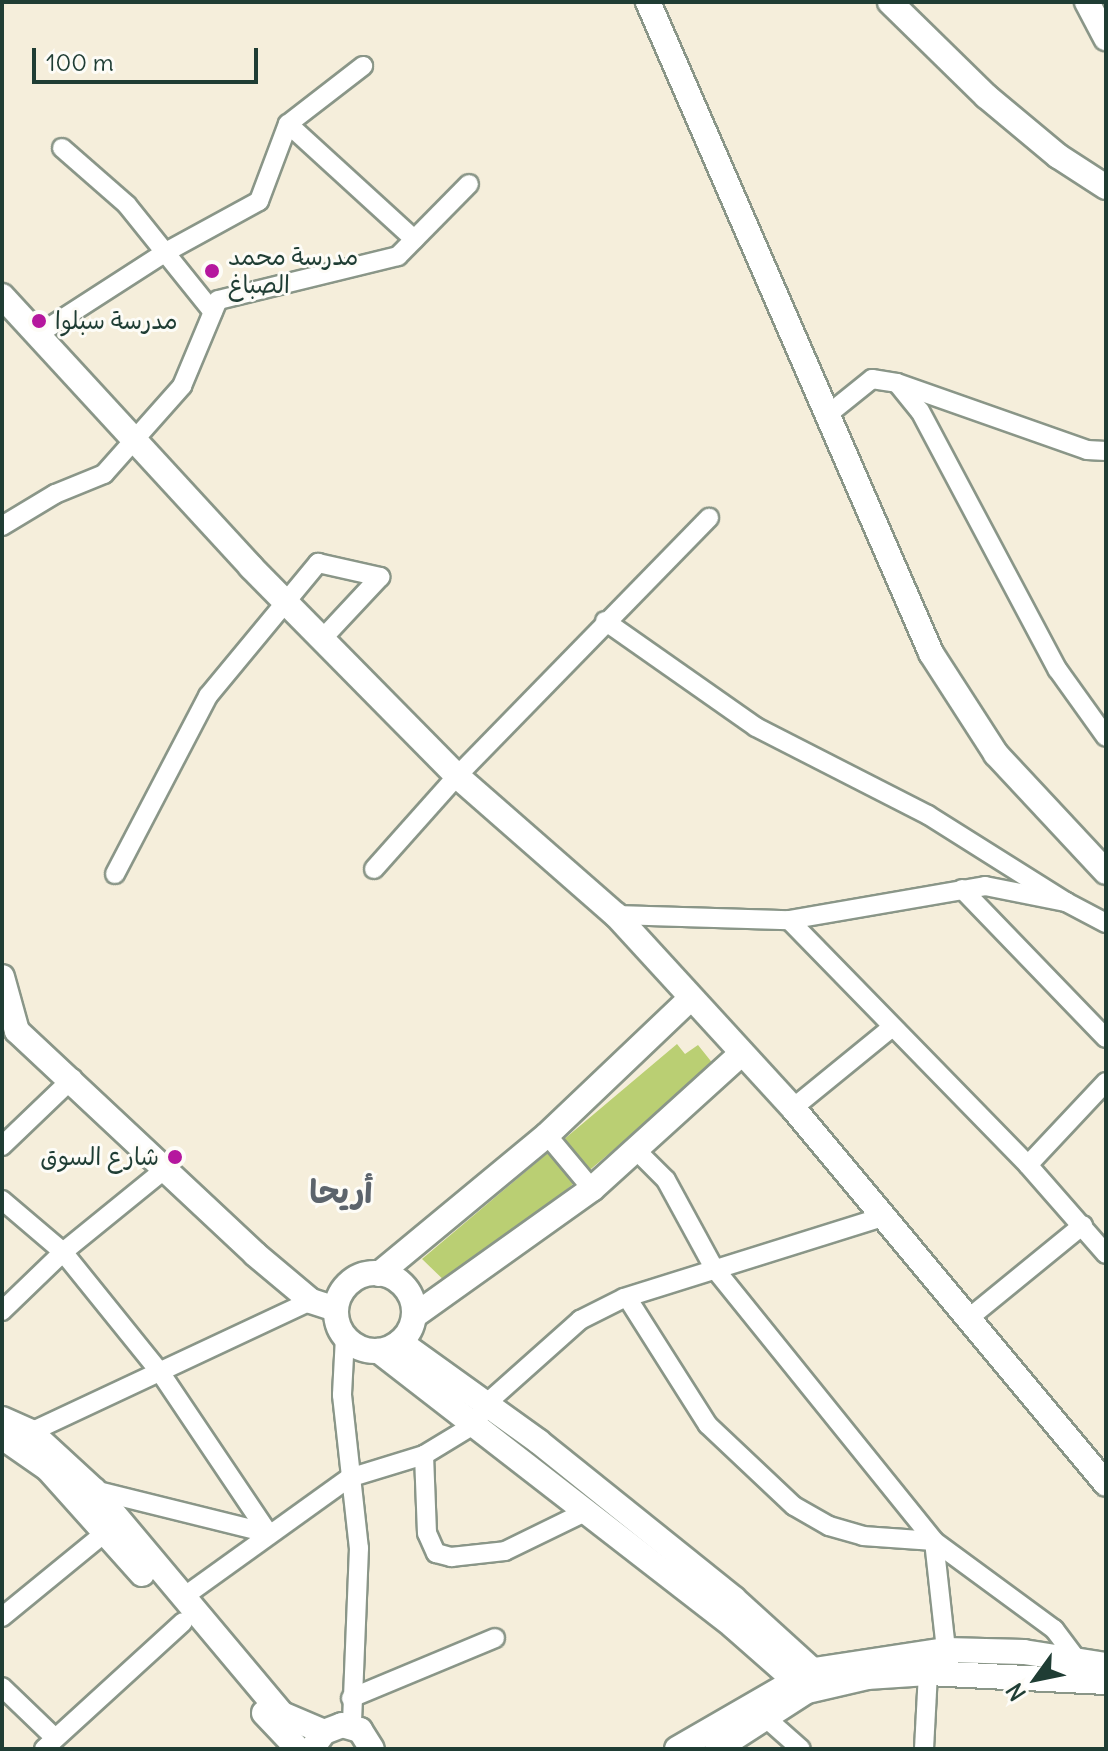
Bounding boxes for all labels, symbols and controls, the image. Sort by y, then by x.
scale bar [36,32,262,82]
text: 100 m [46,47,114,77]
place label: مدرسة محمد الصباغ [228,243,358,299]
marker: مدرسة محمد الصباغ [203,262,221,280]
place label: مدرسة سبلوا [55,307,178,335]
marker: مدرسة سبلوا [30,312,48,330]
place label: شارع السوق [40,1143,159,1171]
marker: شارع السوق [166,1148,184,1166]
district label: أريحا [310,1173,372,1211]
north arrow [996,1639,1076,1719]
text: N [1000,1678,1032,1706]

